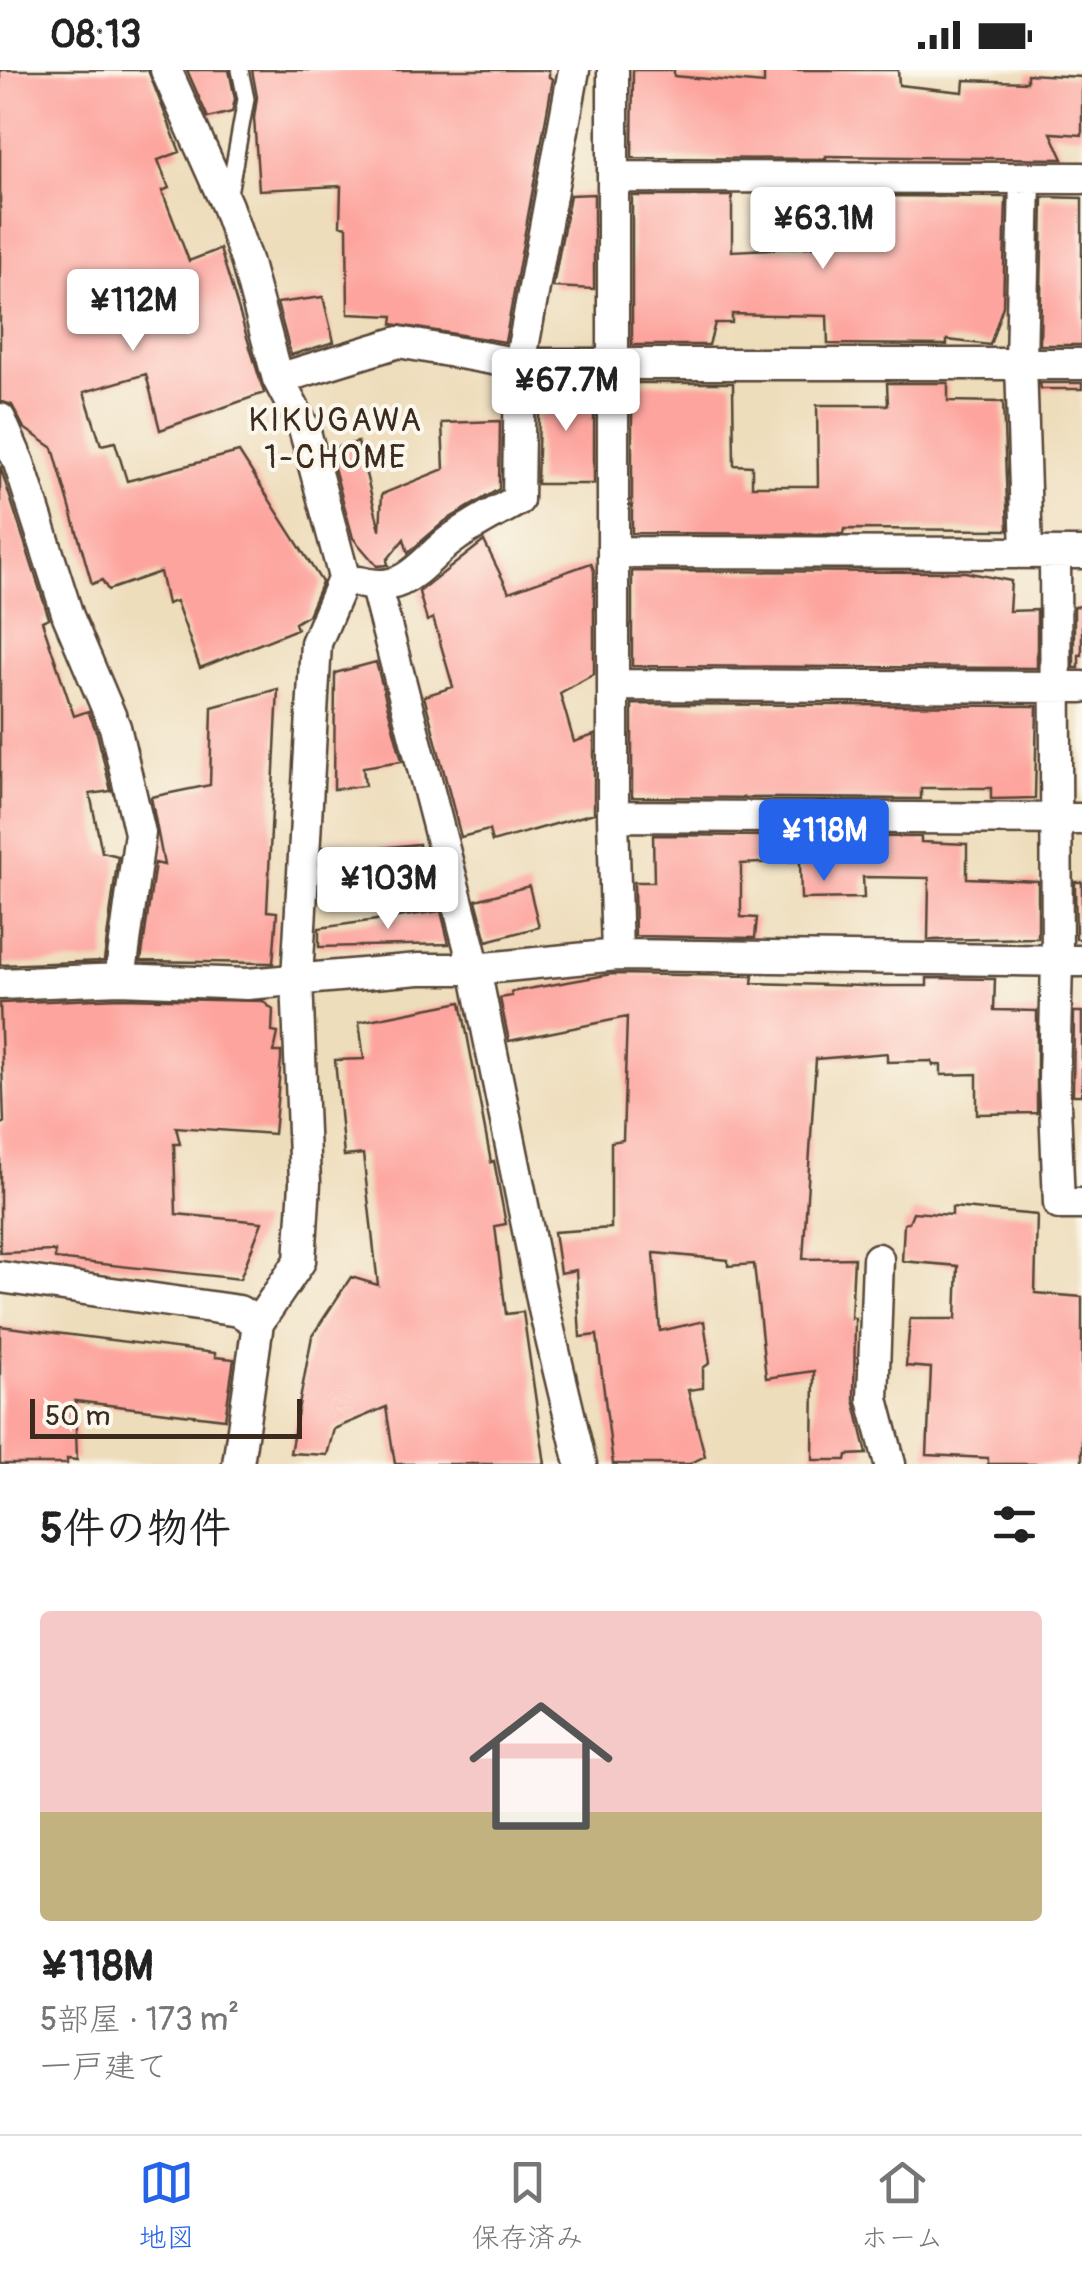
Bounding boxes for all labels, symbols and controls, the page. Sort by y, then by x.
text: 08:13 [50,11,141,59]
pin: ¥63.1M [742,187,904,272]
text: ¥63.1M [772,199,874,239]
pin: ¥112M [63,269,203,354]
text: ¥112M [89,281,177,321]
pin: ¥67.7M [485,349,647,434]
text: ¥67.7M [514,361,618,401]
district label: KIKUGAWA 1-CHOME [248,401,424,478]
pin: ¥118M [754,799,894,884]
text: ¥118M [781,811,867,851]
pin: ¥103M [318,847,458,932]
text: ¥103M [339,859,437,899]
scale bar [30,1394,302,1438]
text: 50 m [45,1399,110,1434]
icon: filters [987,1497,1042,1552]
text: 5件の物件 [40,1503,231,1555]
icon: home [451,1676,631,1856]
text: ¥118M [40,1941,153,1993]
text: 5部屋 · 173 m² [40,2000,239,2040]
text: 一戸建て [40,2047,168,2087]
tab: 地図 [139,2155,195,2256]
tab: 保存済み [472,2155,584,2256]
tab: ホーム [861,2155,943,2256]

